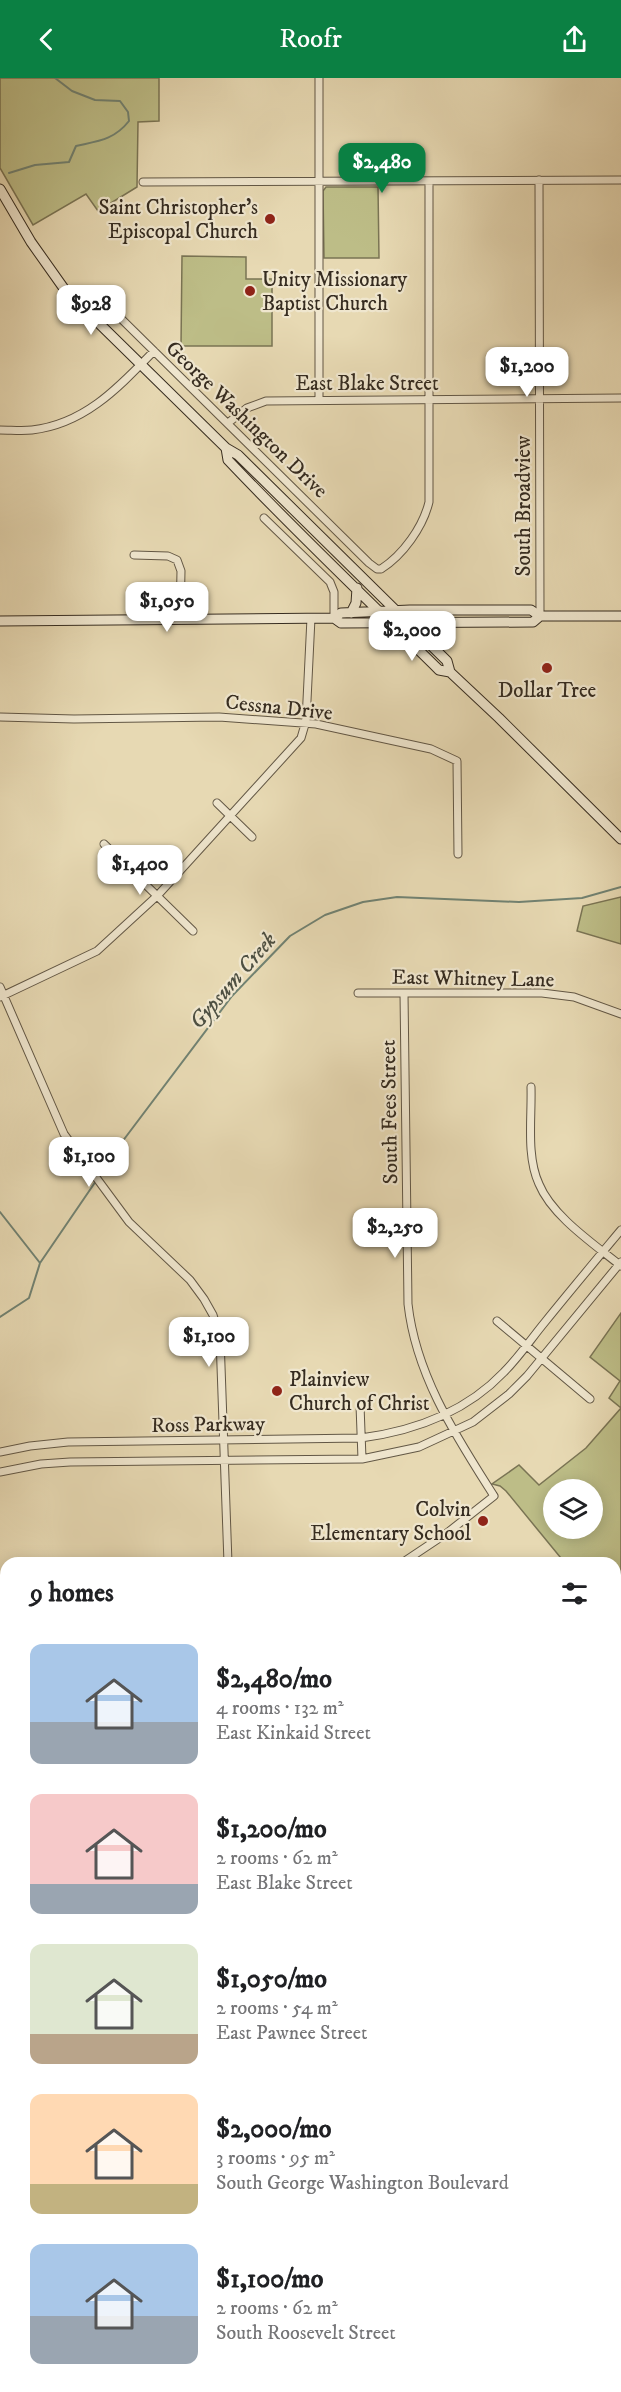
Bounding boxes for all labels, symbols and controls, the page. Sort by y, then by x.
text: Roofr [279,22,342,56]
icon: back [30,23,63,56]
icon: share [558,23,591,56]
pin: $2,480 [333,143,431,194]
text: $2,480 [352,150,412,175]
place label: Saint Christopher's Episcopal Church [98,195,258,245]
marker: Saint Christopher's Episcopal Church [263,212,277,226]
place label: Unity Missionary Baptist Church [262,267,408,317]
marker: Unity Missionary Baptist Church [243,284,257,298]
pin: $928 [55,285,127,336]
text: $928 [71,292,111,317]
street label: George Washington Drive [160,336,333,504]
pin: $1,200 [478,347,576,398]
text: $1,200 [500,354,555,379]
street label: East Blake Street [295,371,439,397]
street label: South Broadview [511,435,537,576]
pin: $1,050 [118,582,216,633]
text: $1,050 [139,589,195,614]
pin: $2,000 [363,611,461,662]
text: $2,000 [383,618,441,643]
marker: Dollar Tree [540,661,554,675]
place label: Dollar Tree [498,678,597,704]
street label: Cessna Drive [224,689,334,727]
pin: $1,400 [91,845,189,896]
text: $1,400 [111,852,169,877]
water label: Gypsum Creek [184,927,283,1035]
street label: East Whitney Lane [391,965,555,993]
street label: South Fees Street [376,1039,404,1184]
pin: $1,100 [40,1137,138,1188]
text: $1,100 [63,1144,115,1169]
pin: $2,250 [346,1208,444,1259]
text: $2,250 [367,1215,423,1240]
pin: $1,100 [160,1317,258,1368]
text: $1,100 [183,1324,235,1349]
place label: Plainview Church of Christ [289,1367,430,1417]
marker: Plainview Church of Christ [270,1384,284,1398]
street label: Ross Parkway [151,1411,266,1439]
map controls [543,1479,603,1539]
button: layers [543,1479,603,1539]
place label: Colvin Elementary School [310,1497,472,1547]
marker: Colvin Elementary School [476,1514,490,1528]
text: 9 homes [30,1577,114,1610]
icon: filters [558,1577,591,1610]
text: $2,480/mo [216,1663,332,1696]
icon: home [78,1668,150,1740]
text: 4 rooms · 132 m² [216,1696,344,1721]
text: East Kinkaid Street [216,1721,371,1746]
text: $1,200/mo [216,1813,327,1846]
icon: home [78,1818,150,1890]
text: 2 rooms · 62 m² [216,1846,338,1871]
text: East Blake Street [216,1871,353,1896]
text: $1,050/mo [216,1963,327,1996]
icon: home [78,1968,150,2040]
text: 2 rooms · 54 m² [216,1996,338,2021]
text: East Pawnee Street [216,2021,367,2046]
text: $2,000/mo [216,2113,331,2146]
icon: home [78,2118,150,2190]
text: 3 rooms · 95 m² [216,2146,335,2171]
text: South George Washington Boulevard [216,2171,509,2196]
text: $1,100/mo [216,2263,323,2296]
icon: home [78,2268,150,2340]
text: 2 rooms · 62 m² [216,2296,338,2321]
text: South Roosevelt Street [216,2321,396,2346]

